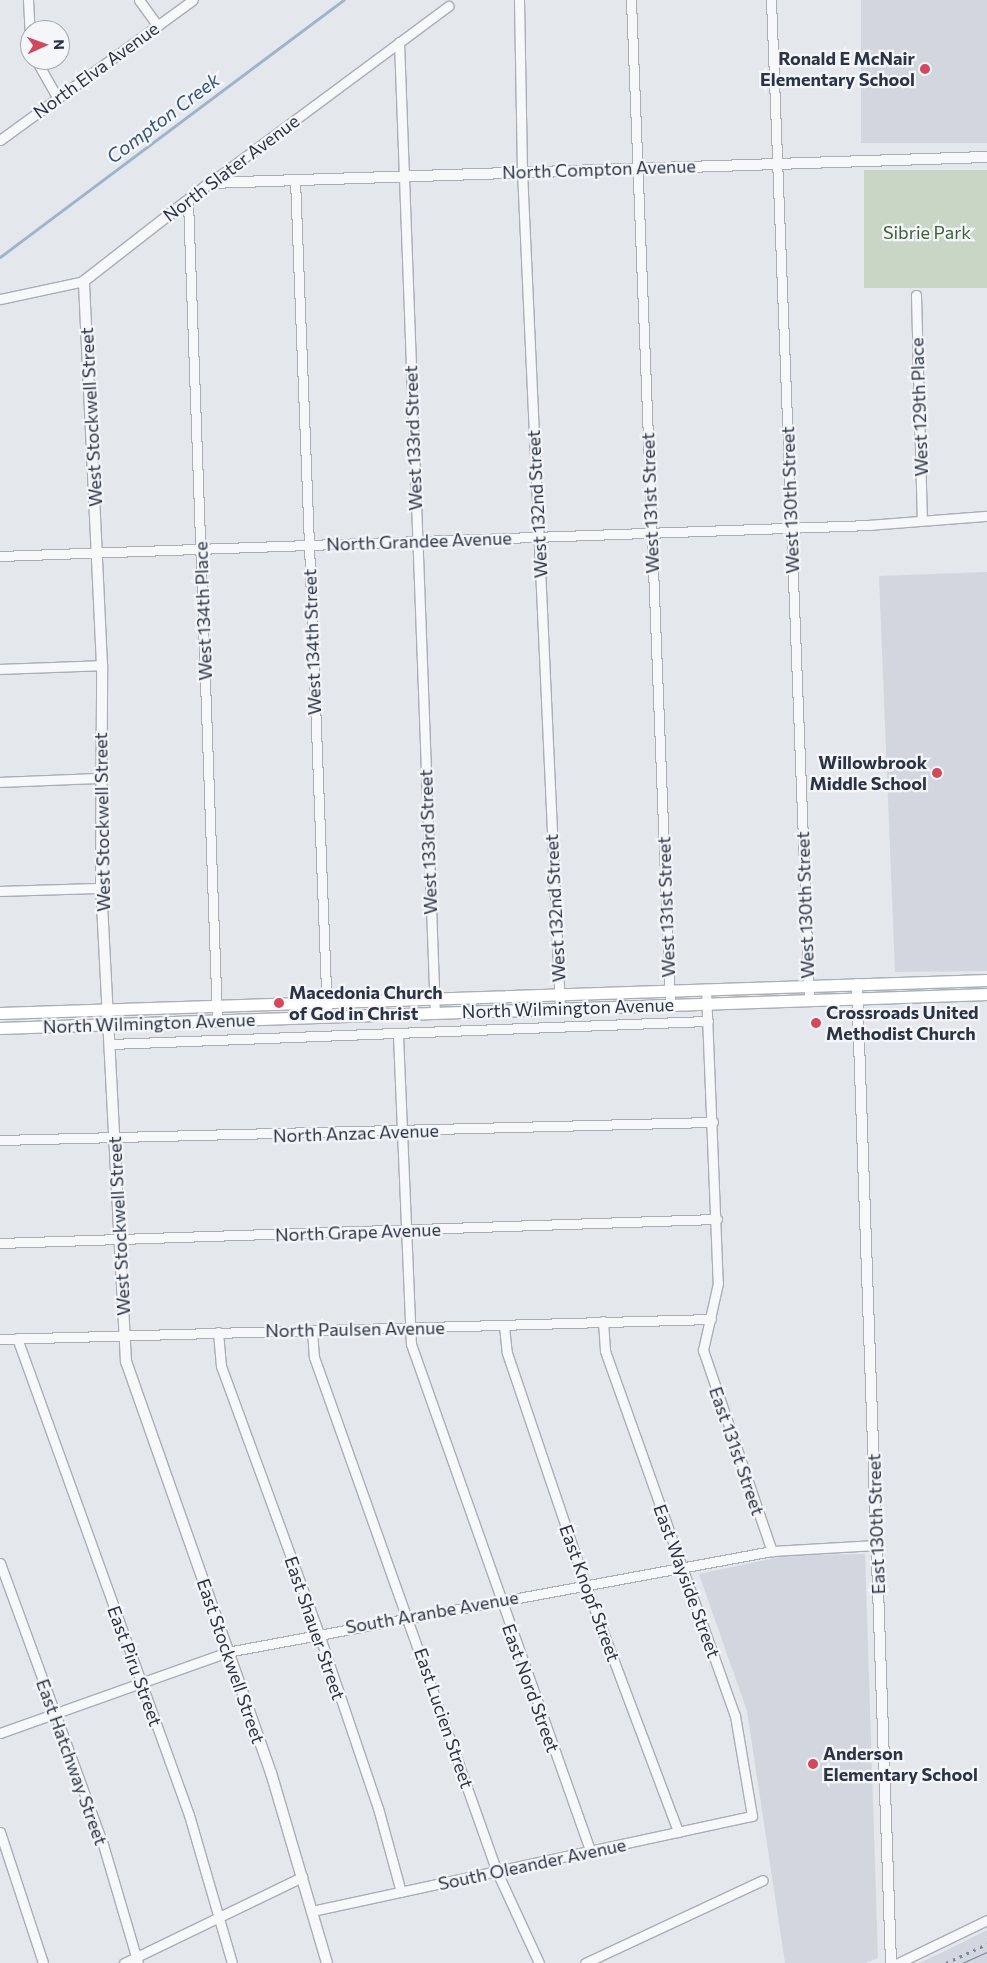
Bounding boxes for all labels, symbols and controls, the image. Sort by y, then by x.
street label: North Elva Avenue [29,17,163,123]
north arrow [20,20,70,70]
place label: Ronald E McNair Elementary School [760,48,915,90]
marker: Ronald E McNair Elementary School [919,63,931,75]
water label: Compton Creek [102,68,224,168]
street label: North Slater Avenue [159,110,303,226]
street label: North Compton Avenue [502,155,696,183]
park label: Sibrie Park [883,221,971,243]
street label: West Stockwell Street [76,327,106,507]
street label: West 129th Place [906,337,932,477]
street label: West 133rd Street [400,365,426,511]
street label: West 130th Street [777,426,803,574]
street label: West 132nd Street [522,429,552,579]
street label: West 131st Street [637,432,663,574]
street label: North Grandee Avenue [326,527,512,555]
street label: West 134th Place [190,541,216,681]
street label: West 134th Street [299,568,325,716]
street label: West Stockwell Street [90,732,114,912]
place label: Willowbrook Middle School [809,752,927,794]
marker: Willowbrook Middle School [931,767,943,779]
street label: West 133rd Street [415,769,441,915]
street label: West 130th Street [792,831,818,979]
street label: West 132nd Street [540,833,570,983]
street label: West 131st Street [653,836,679,978]
place label: Macedonia Church of God in Christ [289,982,443,1024]
street label: North Wilmington Avenue [461,994,675,1022]
marker: Macedonia Church of God in Christ [273,997,285,1009]
place label: Crossroads United Methodist Church [826,1002,979,1044]
street label: North Wilmington Avenue [42,1009,256,1037]
marker: Crossroads United Methodist Church [810,1017,822,1029]
street label: North Anzac Avenue [273,1119,439,1147]
street label: West Stockwell Street [104,1136,134,1316]
street label: North Grape Avenue [275,1218,441,1246]
street label: North Paulsen Avenue [265,1317,445,1341]
street label: East 131st Street [705,1384,769,1518]
street label: East 130th Street [863,1453,889,1595]
street label: East Wayside Street [649,1501,725,1661]
street label: East Knopf Street [555,1522,625,1664]
street label: East Shauer Street [280,1553,350,1703]
street label: East Stockwell Street [193,1576,269,1746]
street label: South Aranbe Avenue [344,1586,520,1638]
street label: East Piru Street [103,1603,167,1729]
street label: East Nord Street [498,1621,564,1755]
street label: East Lucien Street [410,1645,478,1791]
street label: East Hatchway Street [32,1676,112,1848]
place label: Anderson Elementary School [823,1743,978,1786]
marker: Anderson Elementary School [807,1758,819,1770]
street label: South Oleander Avenue [436,1834,628,1894]

